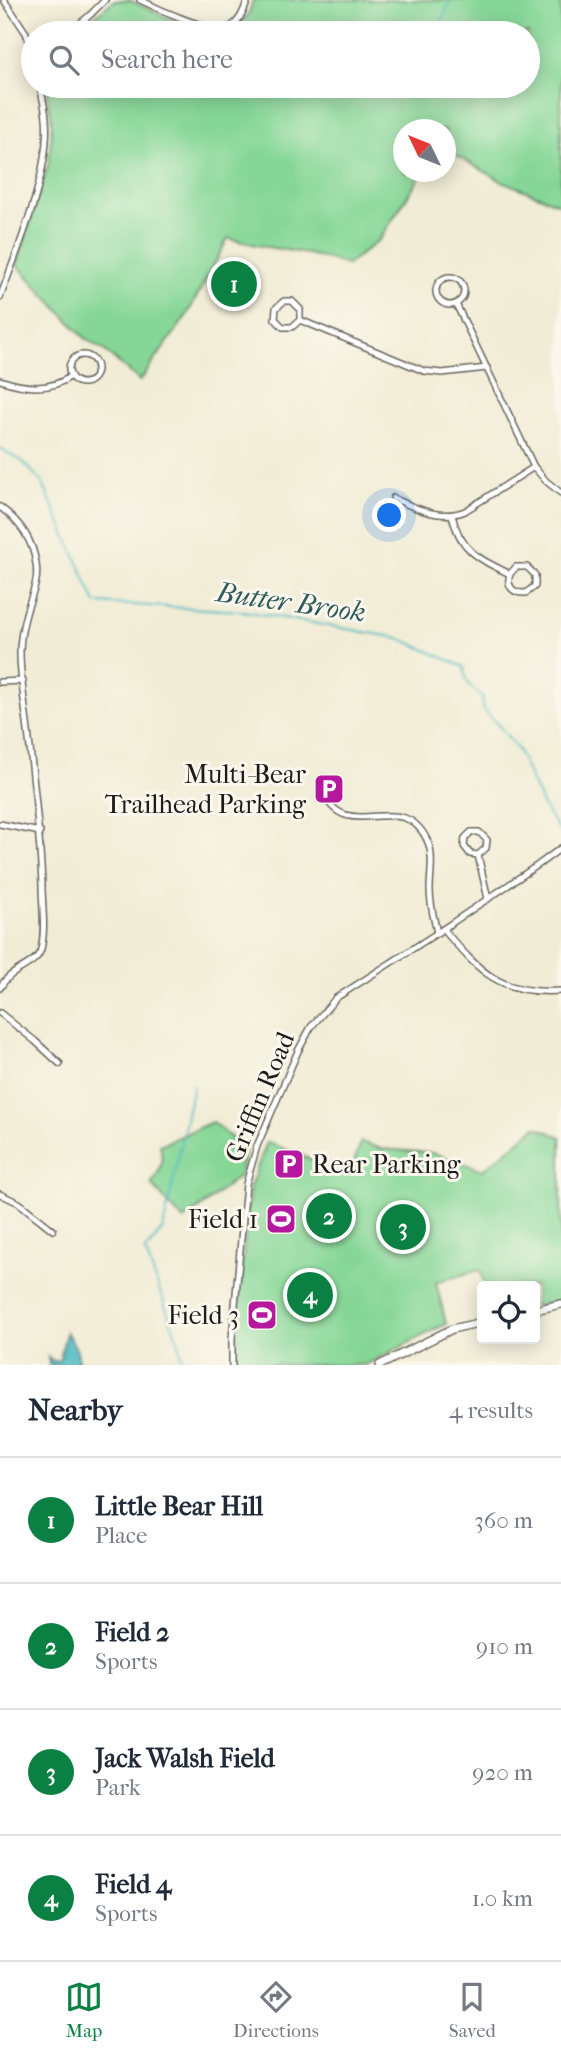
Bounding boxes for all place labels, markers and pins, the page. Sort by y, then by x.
pin: 1 [211,258,257,310]
place label: Multi-Bear Trailhead Parking [105,759,307,820]
parking icon: Multi-Bear Trailhead Parking [312,772,346,806]
parking icon: Rear Parking [272,1147,306,1181]
place label: Rear Parking [312,1149,461,1180]
pin: 2 [306,1190,352,1242]
pin: 3 [380,1201,426,1253]
sports icon: Field 1 [264,1202,298,1236]
place label: Field 1 [188,1204,258,1235]
pin: 4 [287,1269,333,1321]
sports icon: Field 3 [245,1298,279,1332]
place label: Field 3 [167,1300,239,1331]

